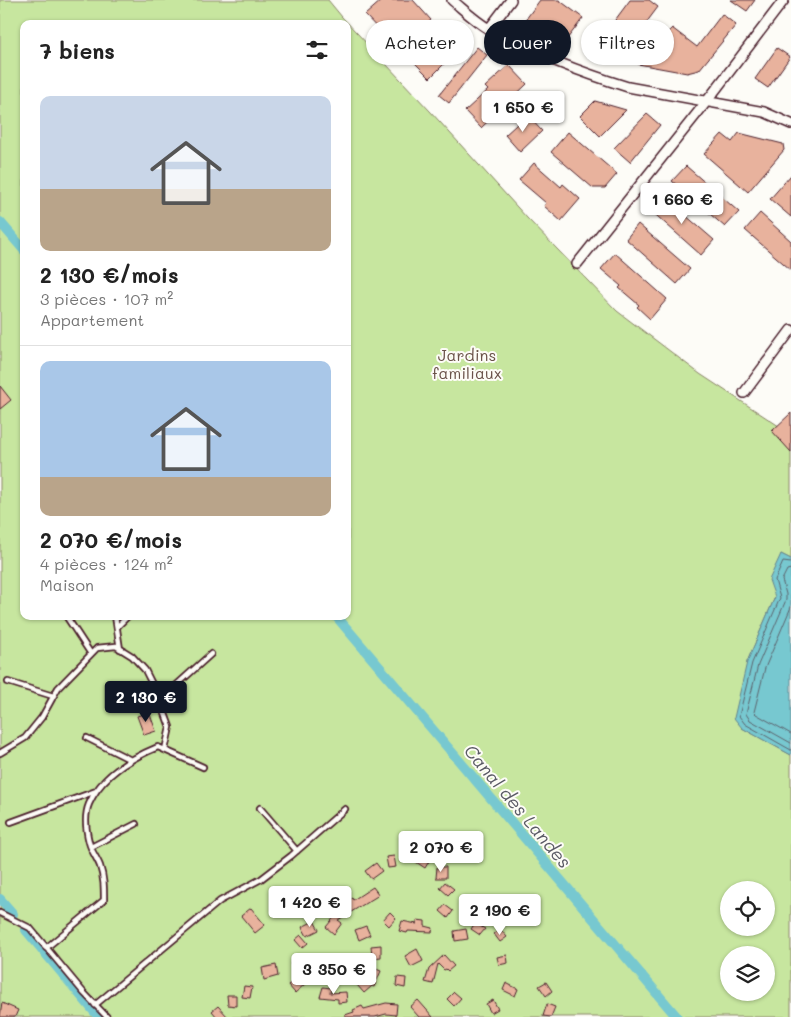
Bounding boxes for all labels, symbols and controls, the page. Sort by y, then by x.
chip: Acheter [366,20,474,65]
chip: Louer [484,20,571,65]
chip: Filtres [581,20,674,65]
icon: filters [303,36,331,64]
text: 7 biens [40,37,115,64]
pin: 1 650 € [477,90,569,133]
text: 1 650 € [493,96,553,117]
icon: home [141,128,231,218]
pin: 1 660 € [636,182,728,225]
text: 1 660 € [651,188,713,209]
text: 2 130 €/mois [40,261,179,288]
text: 3 pièces · 107 m² [40,288,173,309]
text: Appartement [40,309,144,330]
park label: Jardins familiaux [432,344,502,383]
icon: home [141,394,231,484]
text: 2 070 €/mois [40,526,182,553]
text: 4 pièces · 124 m² [40,553,173,574]
text: Maison [40,574,94,595]
pin: 2 130 € [100,680,192,723]
text: 2 130 € [116,686,176,707]
water label: Canal des Landes [459,739,577,873]
pin: 2 070 € [395,830,487,873]
text: 2 070 € [410,836,472,857]
map controls [720,881,775,1001]
button: locate [720,881,775,936]
pin: 1 420 € [264,886,356,928]
text: 1 420 € [280,891,340,912]
pin: 2 190 € [454,894,546,936]
text: 2 190 € [470,899,530,920]
button: layers [720,946,775,1001]
pin: 3 350 € [288,952,380,995]
text: 3 350 € [302,958,366,979]

